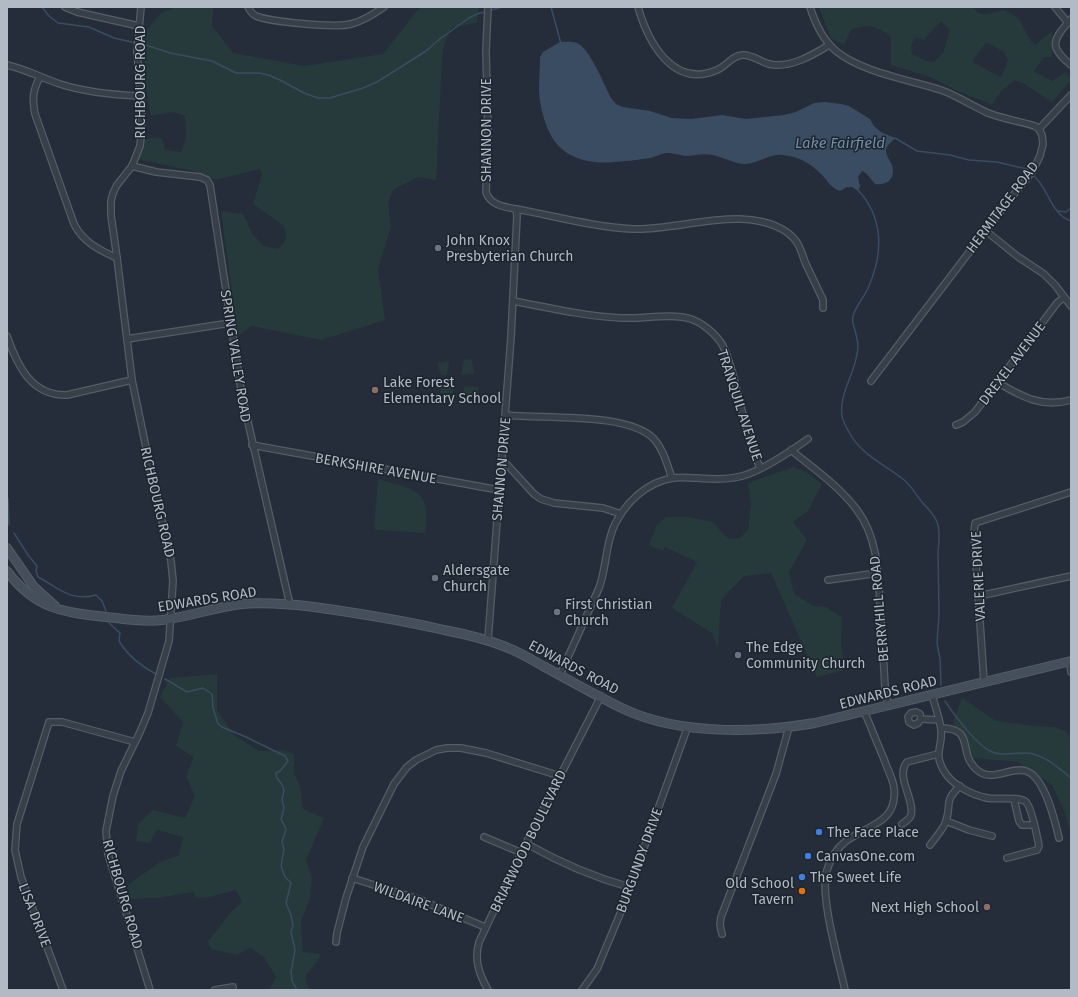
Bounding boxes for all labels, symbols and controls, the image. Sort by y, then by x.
street label: RICHBOURG ROAD [132,25,149,139]
street label: SHANNON DRIVE [478,78,495,182]
water label: Lake Fairfield [795,134,885,152]
street label: HERMITAGE ROAD [963,158,1042,256]
place label: John Knox Presbyterian Church [446,232,573,265]
marker: John Knox Presbyterian Church [433,243,443,253]
street label: SPRING VALLEY ROAD [217,289,254,423]
street label: DREXEL AVENUE [975,318,1049,408]
street label: TRANQUIL AVENUE [713,347,766,463]
place label: Lake Forest Elementary School [383,374,501,407]
marker: Lake Forest Elementary School [370,385,380,395]
street label: SHANNON DRIVE [488,416,515,522]
street label: RICHBOURG ROAD [136,445,179,559]
street label: BERKSHIRE AVENUE [314,449,438,488]
street label: VALERIE DRIVE [968,530,989,622]
street label: BERRYHILL ROAD [866,555,893,663]
place label: Aldersgate Church [443,562,510,595]
marker: Aldersgate Church [430,573,440,583]
street label: EDWARDS ROAD [156,583,258,616]
place label: First Christian Church [565,596,652,629]
marker: First Christian Church [552,607,562,617]
street label: EDWARDS ROAD [526,636,622,698]
place label: The Edge Community Church [746,639,866,672]
marker: The Edge Community Church [733,650,743,660]
street label: EDWARDS ROAD [838,672,939,713]
street label: BRIARWOOD BOULEVARD [487,767,570,915]
street label: BURGUNDY DRIVE [613,805,666,915]
place label: The Face Place [827,824,919,841]
marker: The Face Place [814,827,824,837]
street label: RICHBOURG ROAD [99,837,146,951]
place label: CanvasOne.com [816,848,915,865]
marker: CanvasOne.com [803,851,813,861]
place label: The Sweet Life [810,869,902,886]
marker: The Sweet Life [797,872,807,882]
place label: Old School Tavern [725,875,794,908]
street label: WILDAIRE LANE [371,878,467,927]
street label: LISA DRIVE [15,881,55,950]
marker: Old School Tavern [797,886,807,896]
place label: Next High School [871,899,979,916]
marker: Next High School [982,902,992,912]

